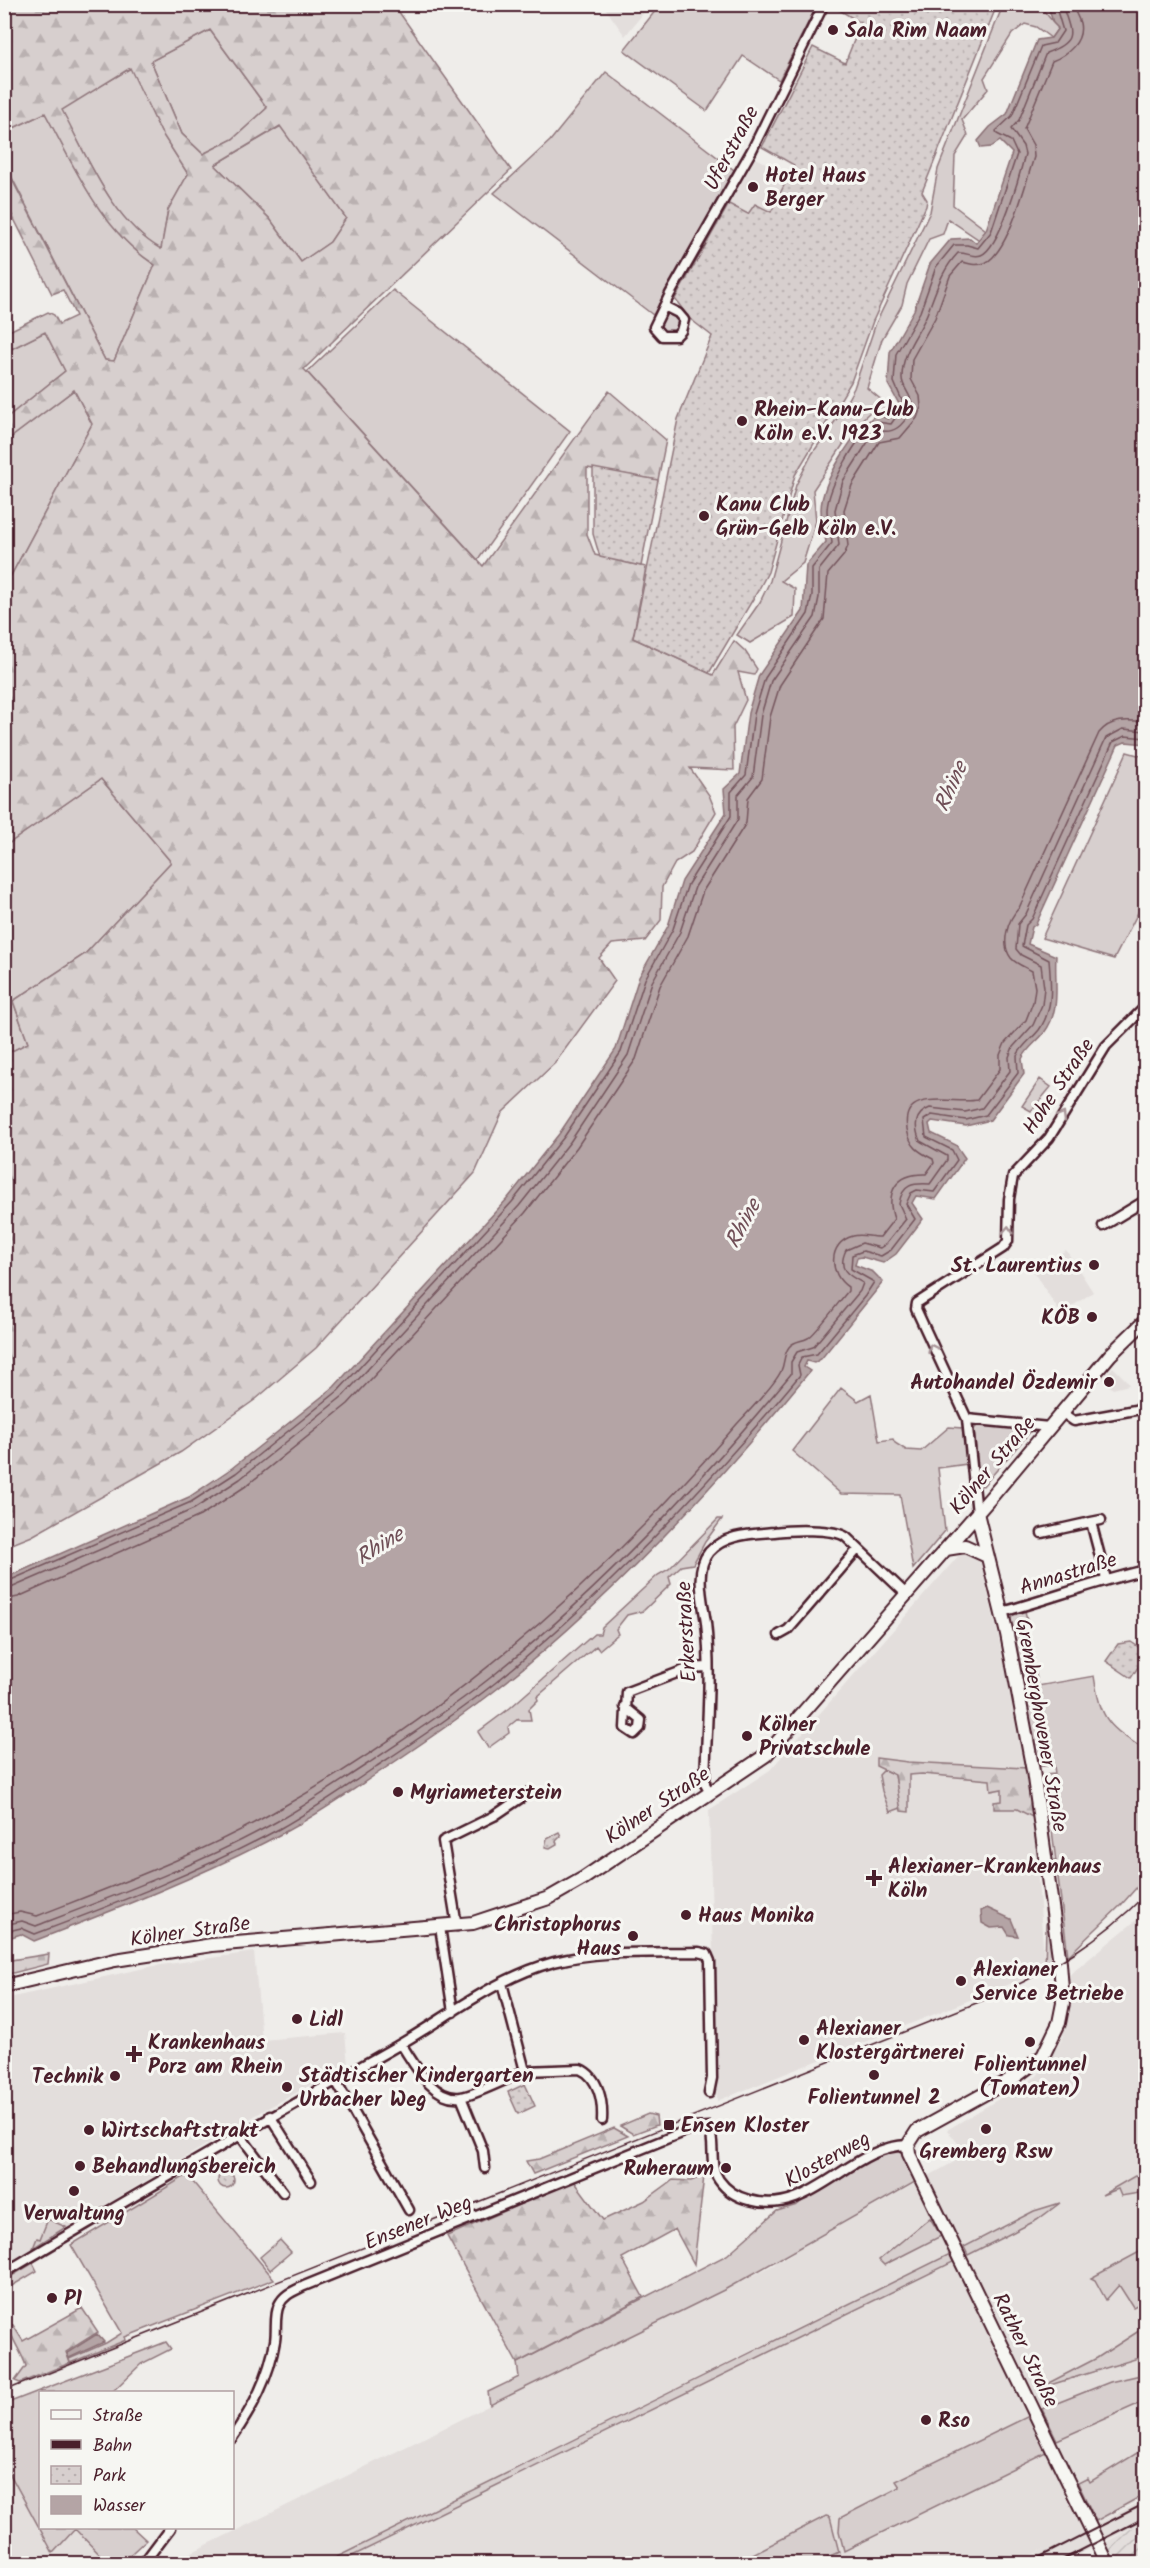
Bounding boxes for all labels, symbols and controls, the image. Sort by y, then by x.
place label: Sala Rim Naam [845,15,987,48]
marker: Sala Rim Naam [826,23,840,37]
street label: Uferstraße [696,100,769,197]
place label: Hotel Haus Berger [765,160,866,217]
marker: Hotel Haus Berger [746,180,760,194]
place label: Rhein-Kanu-Club Köln e.V. 1923 [754,394,914,451]
marker: Rhein-Kanu-Club Köln e.V. 1923 [735,414,749,428]
place label: Kanu Club Grün-Gelb Köln e.V. [716,489,896,546]
marker: Kanu Club Grün-Gelb Köln e.V. [697,509,711,523]
water label: Rhine [926,754,980,818]
street label: Hohe Straße [1015,1031,1104,1142]
one-way arrow [1055,1112,1067,1122]
water label: Rhine [717,1191,773,1255]
one-way arrow [1002,1225,1015,1234]
place label: St. Laurentius [951,1250,1082,1283]
marker: St. Laurentius [1087,1258,1101,1272]
place label: KÖB [1041,1302,1080,1335]
marker: KÖB [1085,1310,1099,1324]
one-way arrow [927,1343,939,1354]
place label: Autohandel Özdemir [910,1367,1098,1400]
marker: Autohandel Özdemir [1102,1375,1116,1389]
street label: Kölner Straße [942,1409,1045,1523]
water label: Rhine [349,1518,413,1576]
street label: Annastraße [1016,1544,1122,1605]
street label: Erkerstraße [668,1580,707,1683]
street label: Gremberghovener Straße [1005,1616,1076,1835]
place label: Kölner Privatschule [759,1709,871,1766]
marker: Kölner Privatschule [740,1729,754,1743]
street label: Kölner Straße [599,1758,718,1854]
place label: Myriameterstein [410,1777,562,1810]
marker: Myriameterstein [391,1785,405,1799]
place label: Alexianer-Krankenhaus Köln [888,1851,1101,1908]
marker: Alexianer-Krankenhaus Köln [865,1869,883,1887]
place label: Haus Monika [698,1900,814,1933]
street label: Kölner Straße [128,1908,253,1957]
marker: Haus Monika [679,1908,693,1922]
place label: Christophorus Haus [494,1909,621,1966]
marker: Christophorus Haus [626,1929,640,1943]
place label: Alexianer Service Betriebe [973,1954,1124,2011]
marker: Alexianer Service Betriebe [954,1974,968,1988]
place label: Lidl [309,2004,343,2037]
marker: Lidl [290,2012,304,2026]
place label: Alexianer Klostergärtnerei [816,2013,965,2070]
place label: Krankenhaus Porz am Rhein [148,2027,283,2084]
marker: Alexianer Klostergärtnerei [797,2033,811,2047]
marker: Folientunnel (Tomaten) [1023,2035,1037,2049]
marker: Krankenhaus Porz am Rhein [125,2045,143,2063]
place label: Folientunnel (Tomaten) [974,2049,1087,2106]
place label: Städtischer Kindergarten Urbacher Weg [299,2060,534,2117]
place label: Technik [32,2061,104,2094]
marker: Folientunnel 2 [867,2068,881,2082]
marker: Technik [108,2069,122,2083]
marker: Städtischer Kindergarten Urbacher Weg [280,2080,294,2094]
place label: Folientunnel 2 [808,2082,941,2115]
place label: Ensen Kloster [681,2110,810,2143]
place label: Wirtschaftstrakt [101,2115,259,2148]
marker: Ensen Kloster [662,2118,676,2132]
marker: Gremberg Rsw [979,2122,993,2136]
marker: Wirtschaftstrakt [82,2123,96,2137]
street label: Klosterweg [779,2123,877,2198]
place label: Gremberg Rsw [920,2136,1054,2169]
place label: Behandlungsbereich [92,2151,276,2184]
place label: Ruheraum [623,2153,714,2186]
marker: Behandlungsbereich [73,2159,87,2173]
marker: Ruheraum [719,2161,733,2175]
marker: Verwaltung [67,2184,81,2198]
street label: Ensener Weg [360,2187,477,2260]
place label: Verwaltung [23,2198,125,2231]
place label: P1 [64,2283,83,2316]
street label: Rather Straße [983,2288,1067,2414]
marker: P1 [45,2291,59,2305]
legend [39,2391,234,2529]
text: Straße [93,2402,143,2431]
place label: Rso [938,2405,970,2438]
marker: Rso [919,2413,933,2427]
text: Bahn [93,2432,132,2461]
text: Park [93,2462,126,2491]
text: Wasser [93,2492,146,2521]

